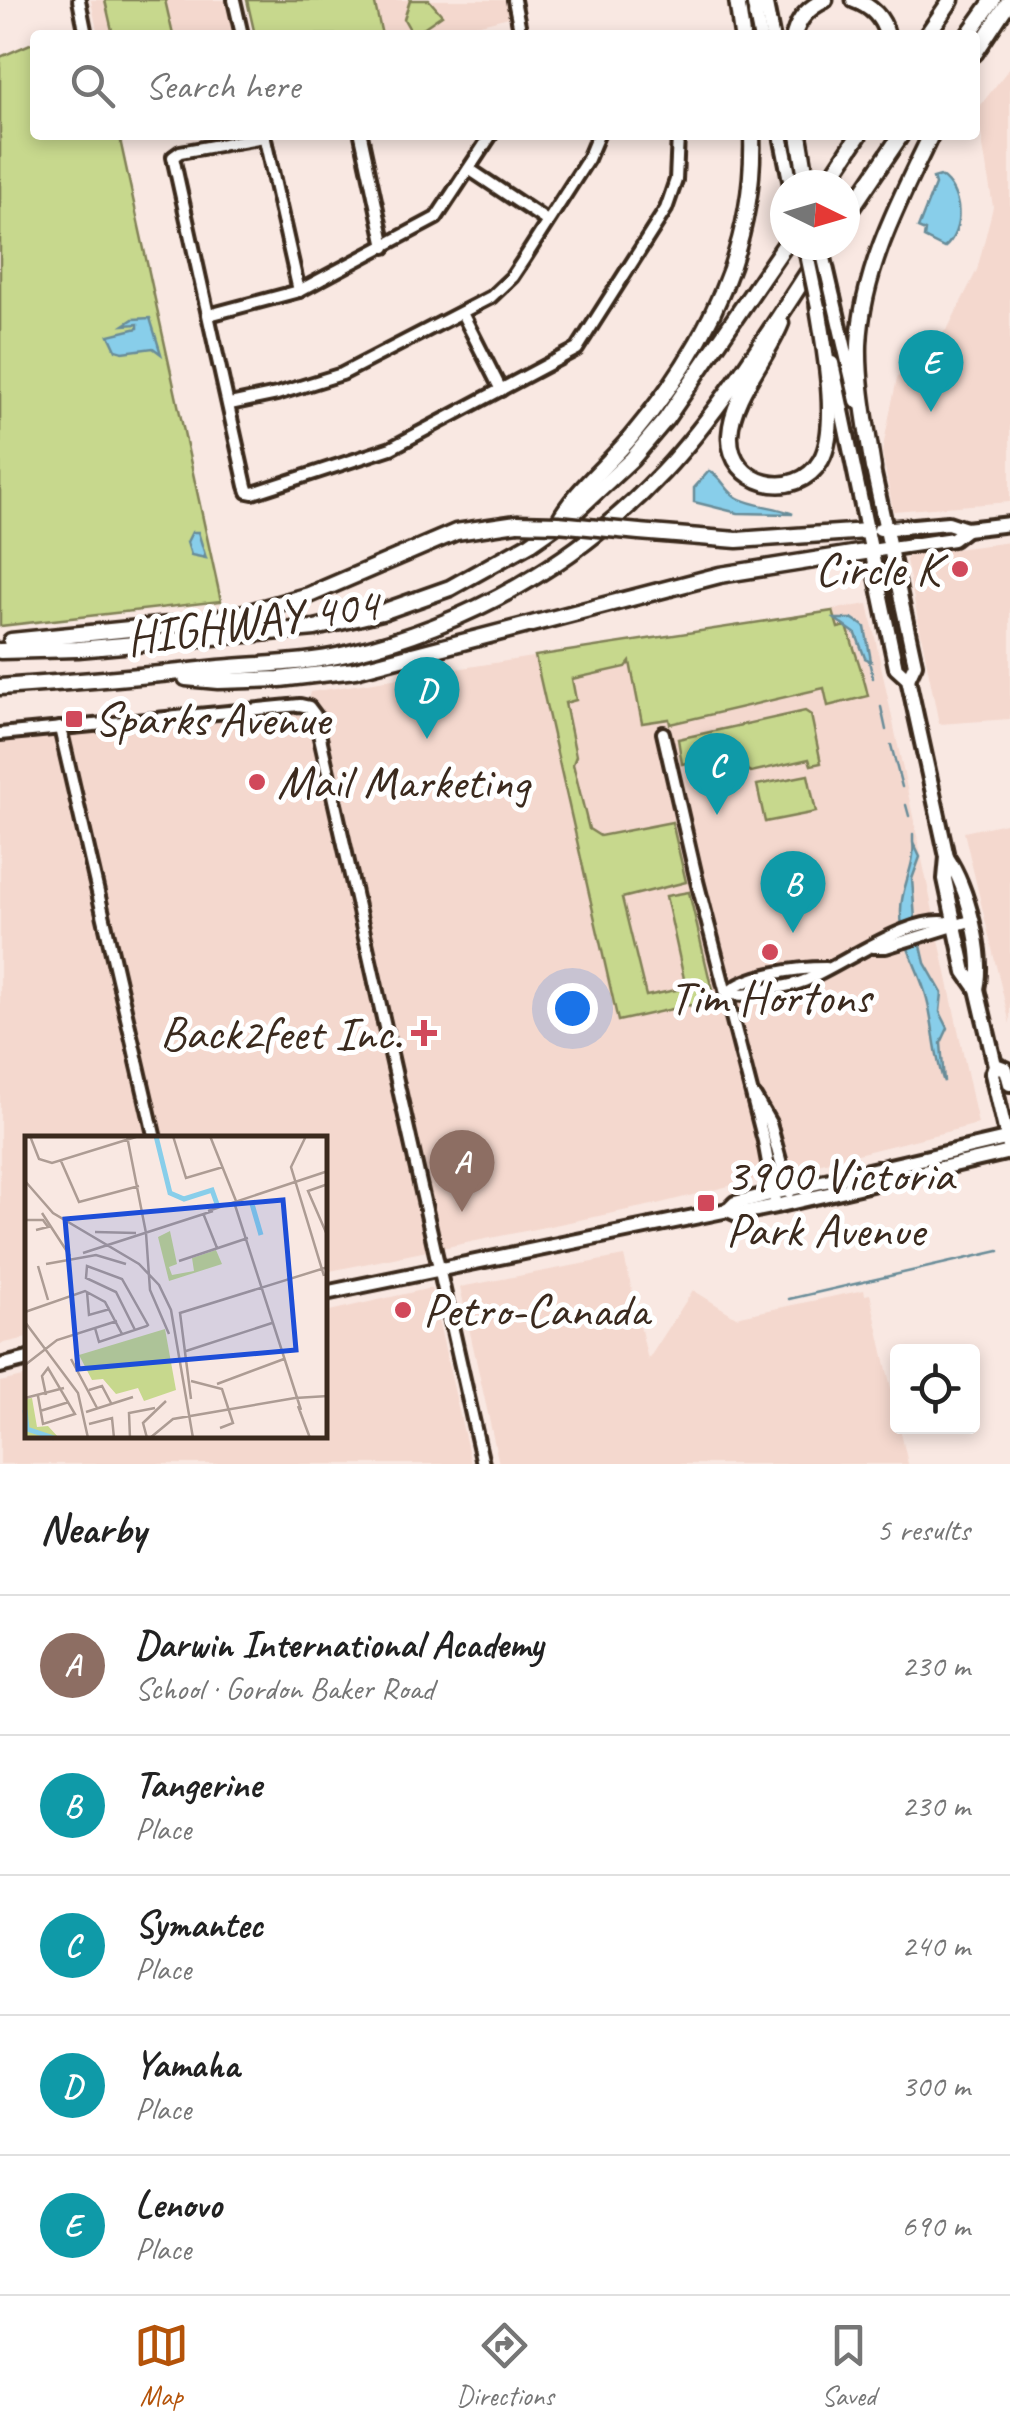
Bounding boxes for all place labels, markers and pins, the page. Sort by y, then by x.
pin: E [898,330,964,412]
place label: Circle K [815,539,949,599]
marker: Circle K [949,558,971,580]
pin: D [394,656,460,739]
place label: Sparks Avenue [94,689,333,749]
marker: Sparks Avenue [63,708,85,730]
pin: C [684,732,750,815]
place label: Mail Marketing [277,752,532,812]
marker: Mail Marketing [246,771,268,793]
pin: B [760,850,826,933]
marker: Tim Hortons [759,941,781,963]
place label: Tim Hortons [669,967,874,1027]
place label: Back2feet Inc. [160,1003,402,1063]
marker: Back2feet Inc. [411,1020,437,1046]
pin: A [430,1130,494,1212]
place label: 3900 Victoria Park Avenue [726,1145,957,1260]
marker: 3900 Victoria Park Avenue [695,1192,717,1214]
place label: Petro-Canada [423,1280,653,1340]
marker: Petro-Canada [392,1299,414,1321]

